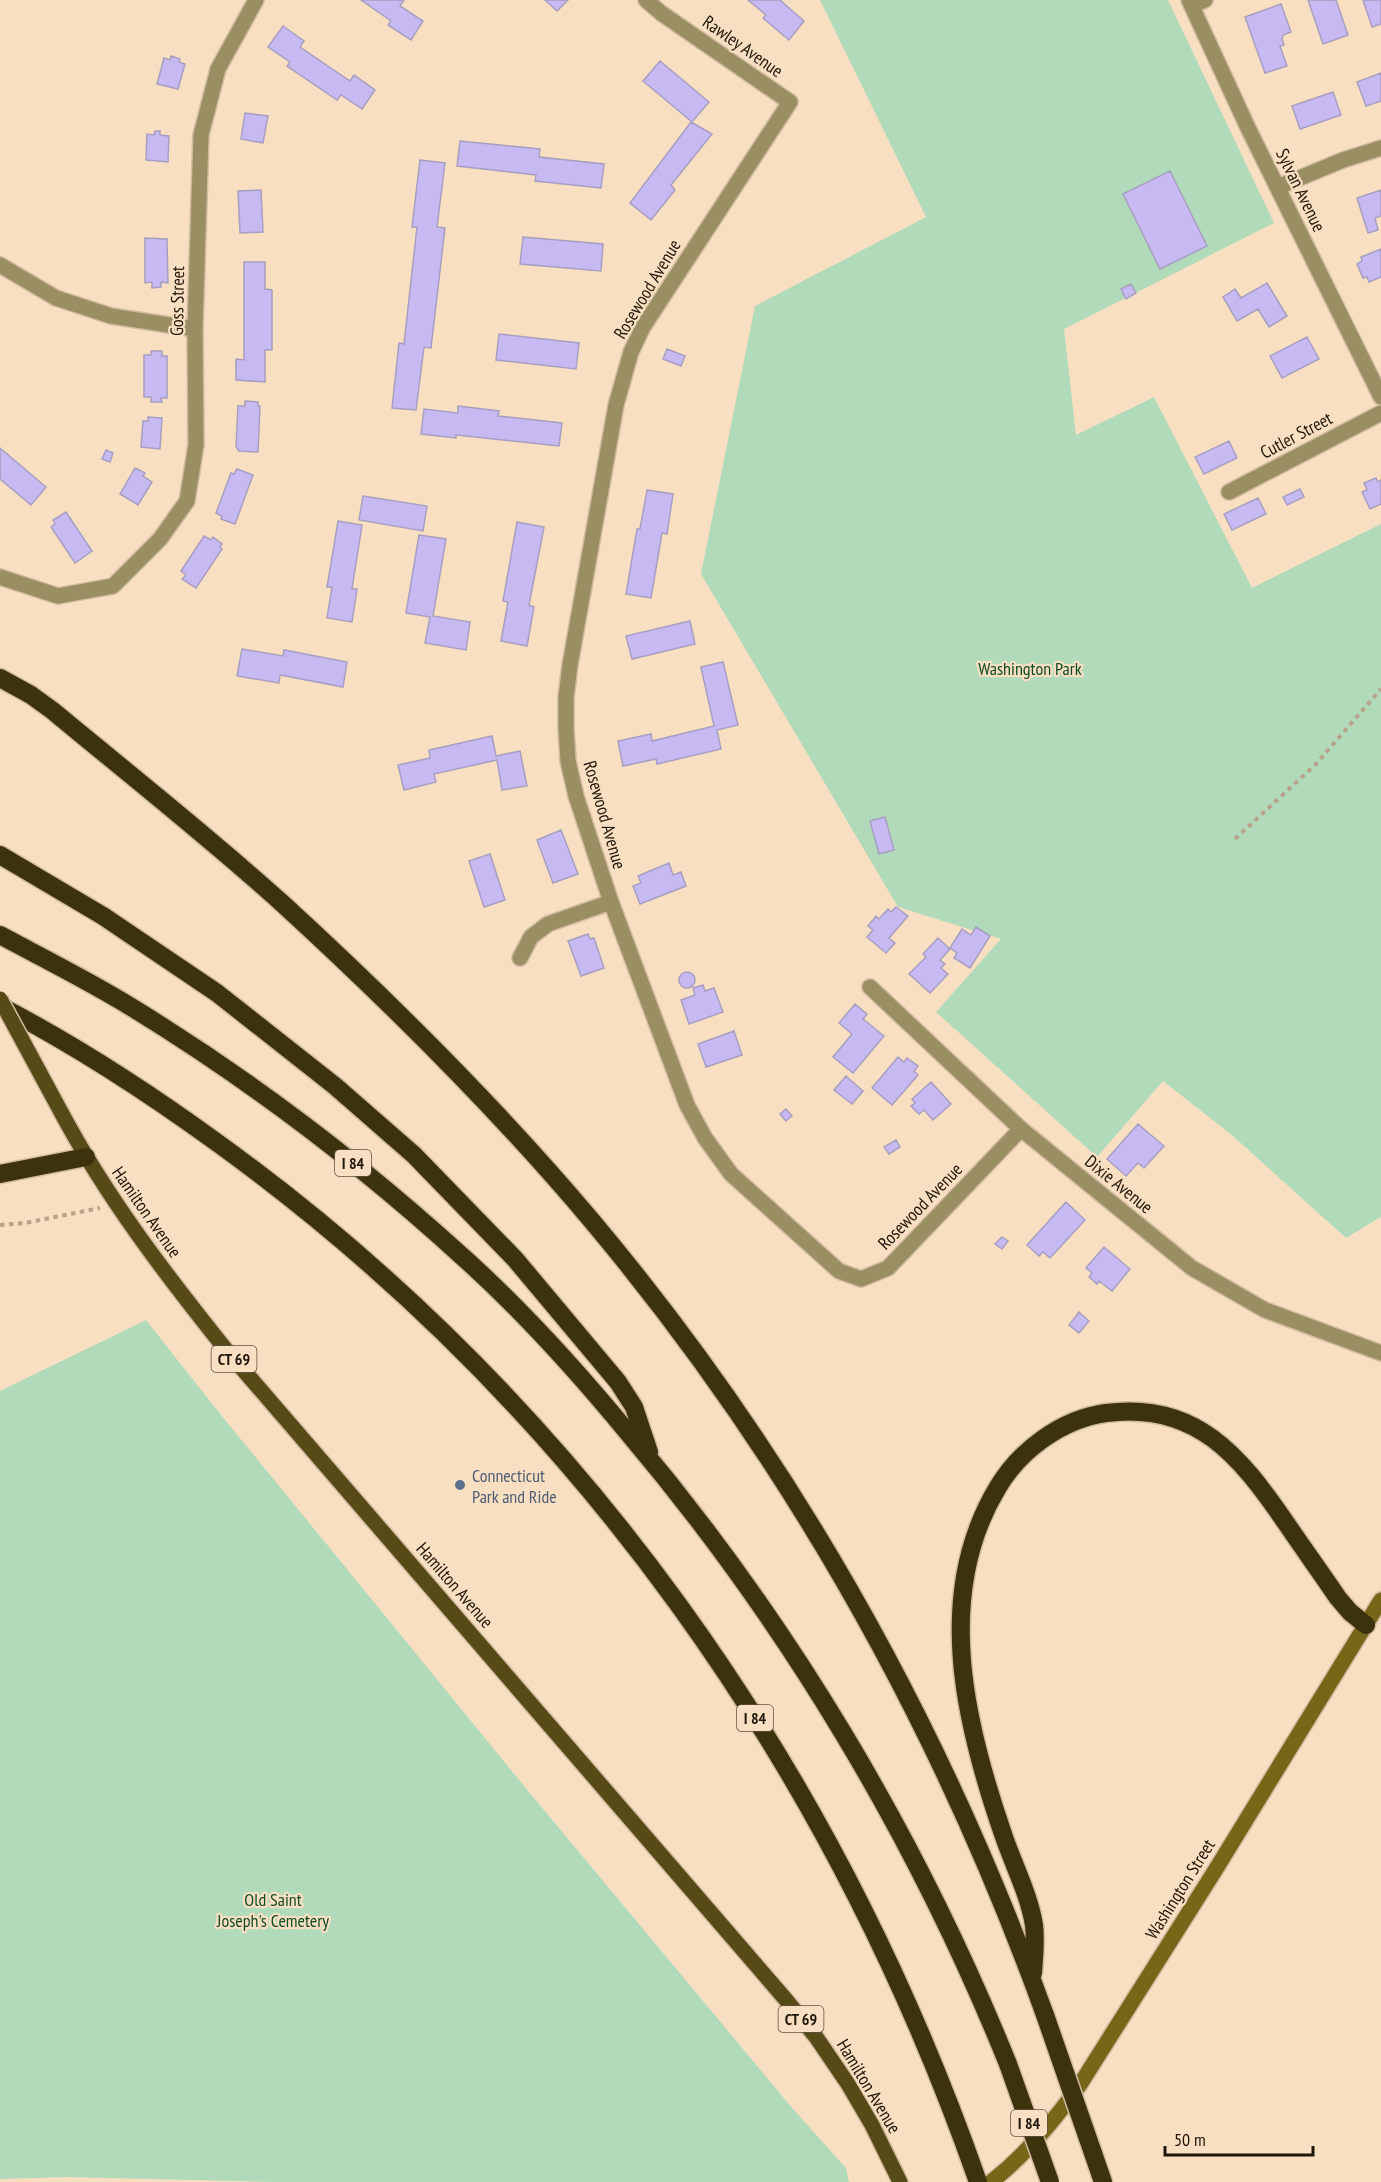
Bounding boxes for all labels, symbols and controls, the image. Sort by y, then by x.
street label: Rawley Avenue [698,10,788,82]
street label: Sylvan Avenue [1271,145,1331,235]
street label: Rosewood Avenue [608,235,686,343]
street label: Goss Street [165,266,189,336]
street label: Cutler Street [1256,406,1336,464]
park label: Washington Park [978,657,1082,680]
street label: Rosewood Avenue [579,758,631,872]
road number: I 84 [335,1150,371,1176]
street label: Dixie Avenue [1080,1150,1158,1218]
street label: Rosewood Avenue [873,1158,967,1254]
street label: Hamilton Avenue [107,1162,187,1262]
road number: CT 69 [212,1346,256,1372]
place label: Connecticut Park and Ride [472,1464,557,1508]
marker: Connecticut Park and Ride [453,1478,467,1492]
street label: Hamilton Avenue [412,1537,498,1633]
road number: I 84 [737,1705,773,1731]
street label: Washington Street [1140,1835,1220,1943]
park label: Old Saint Joseph's Cemetery [216,1888,329,1932]
road number: CT 69 [778,2006,824,2032]
street label: Hamilton Avenue [832,2035,906,2137]
road number: I 84 [1011,2110,1047,2136]
scale bar [1165,2119,1314,2157]
text: 50 m [1174,2128,1206,2151]

